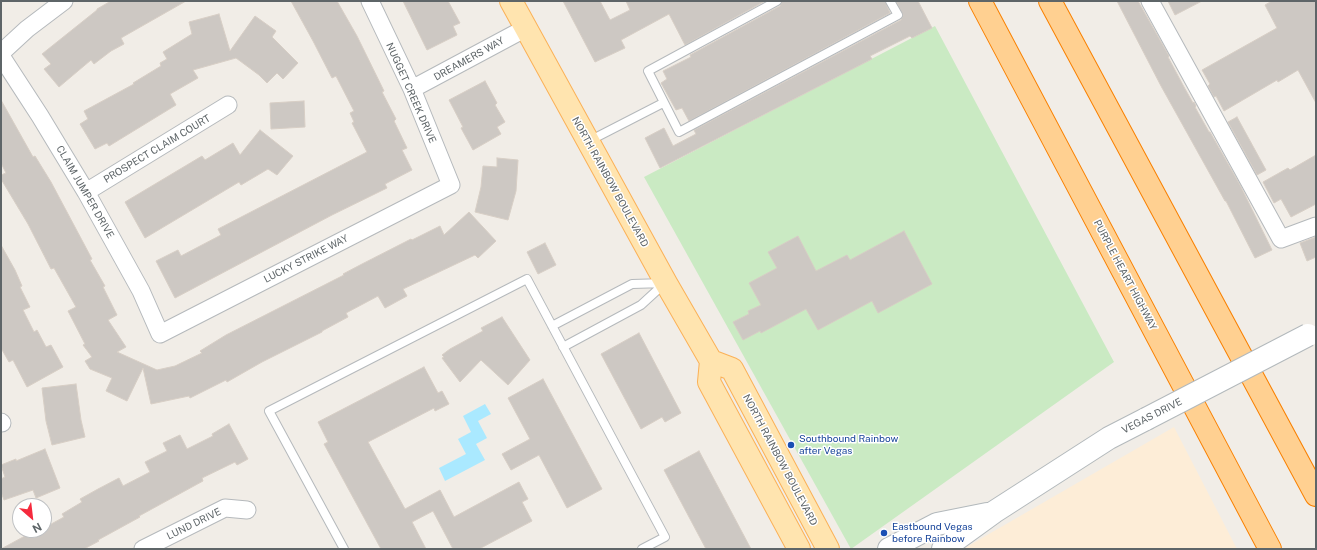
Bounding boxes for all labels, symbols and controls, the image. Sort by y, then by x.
street label: DREAMERS WAY [432,35,506,83]
street label: NUGGET CREEK DRIVE [383,41,439,145]
street label: PROSPECT CLAIM COURT [101,112,213,186]
street label: NORTH RAINBOW BOULEVARD [569,115,651,249]
street label: CLAIM JUMPER DRIVE [54,144,116,240]
street label: PURPLE HEART HIGHWAY [1091,218,1159,332]
street label: LUCKY STRIKE WAY [262,233,350,285]
street label: NORTH RAINBOW BOULEVARD [740,392,820,528]
street label: VEGAS DRIVE [1120,396,1184,436]
place label: Southbound Rainbow after Vegas [799,433,898,456]
marker: Southbound Rainbow after Vegas [786,440,796,450]
north arrow [12,498,52,538]
street label: LUND DRIVE [165,506,223,542]
text: N [31,520,44,535]
place label: Eastbound Vegas before Rainbow [892,521,973,544]
marker: Eastbound Vegas before Rainbow [879,528,889,538]

